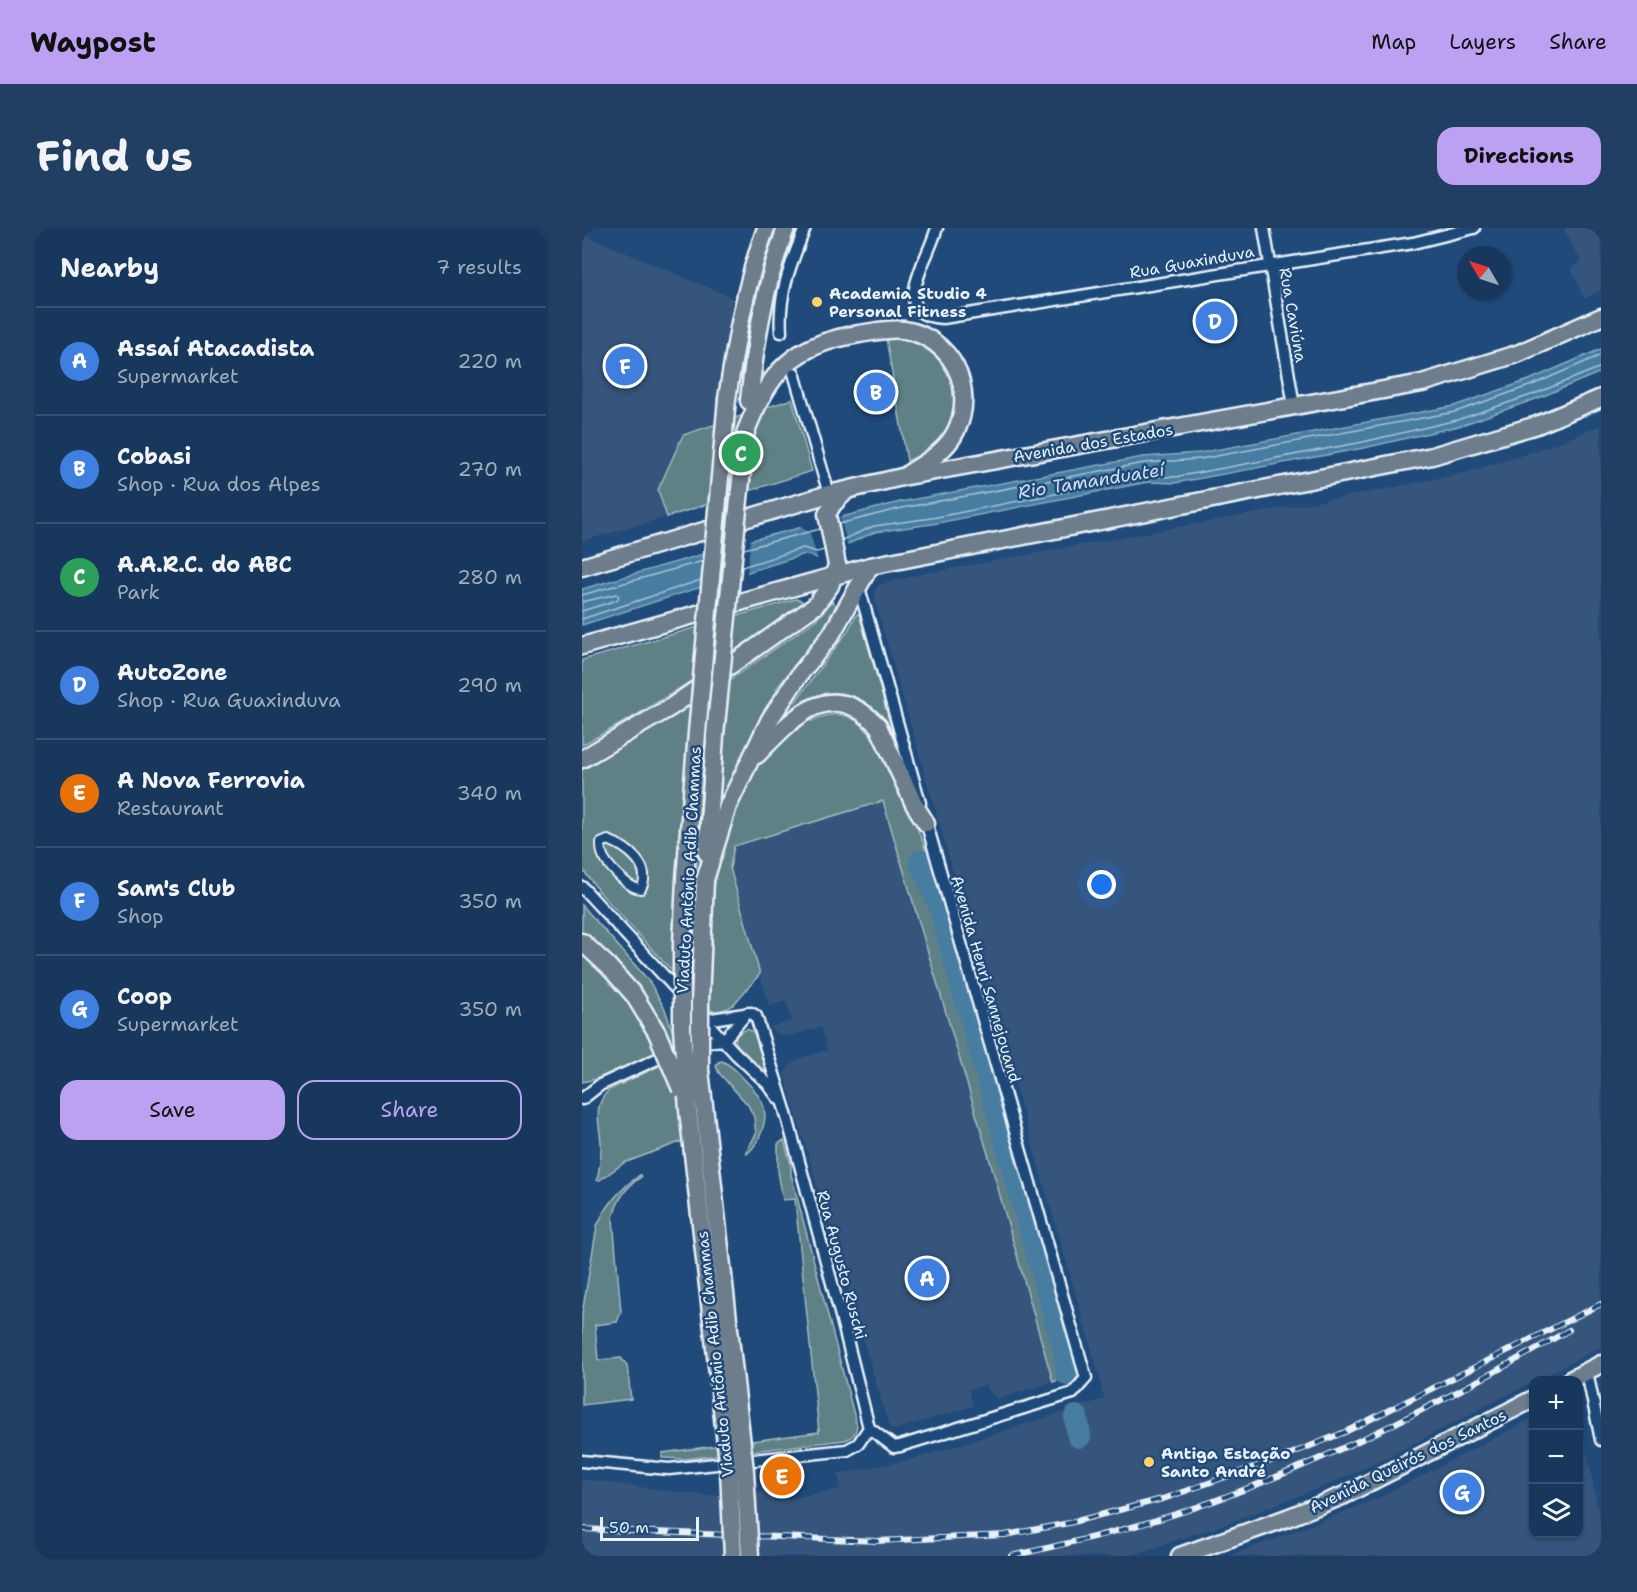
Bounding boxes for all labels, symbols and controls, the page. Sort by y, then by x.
text: Waypost [30,23,156,61]
text: Map [1371,28,1416,56]
text: Layers [1449,28,1516,56]
text: Share [1549,28,1607,56]
button: Directions [1437,127,1601,185]
text: Find us [36,128,193,184]
street label: Rua Guaxinduva [1128,241,1256,283]
north arrow [1457,246,1511,300]
text: Nearby [60,250,159,285]
text: 7 results [436,254,522,280]
street label: Rua Caviúna [1274,266,1312,364]
place label: Academia Studio 4 Personal Fitness [829,283,987,322]
marker: Academia Studio 4 Personal Fitness [810,295,824,309]
pin: D [1196,298,1234,344]
text: Assaí Atacadista [117,334,314,363]
pin: F [606,344,645,388]
text: A [72,348,87,374]
text: 220 m [458,348,522,374]
text: Supermarket [117,363,239,389]
pin: B [856,370,896,414]
street label: Avenida dos Estados [1011,419,1175,467]
pin: C [722,430,760,476]
text: Cobasi [117,442,191,471]
text: B [73,456,86,482]
text: 270 m [458,456,522,482]
water label: Rio Tamanduateí [1016,457,1168,504]
text: Shop · Rua dos Alpes [117,471,321,497]
text: A.A.R.C. do ABC [117,550,292,579]
text: C [73,564,86,590]
text: 280 m [457,564,522,590]
text: Park [117,579,160,605]
text: AutoZone [117,658,228,687]
text: D [72,672,87,698]
text: 290 m [457,672,522,698]
text: Shop · Rua Guaxinduva [117,687,341,713]
street label: Viaduto Antônio Adib Chammas [672,746,706,994]
text: A Nova Ferrovia [117,766,305,795]
text: E [73,780,86,806]
text: 340 m [457,780,522,806]
text: Restaurant [117,795,224,821]
your location [1087,870,1116,899]
street label: Avenida Henri Sannejouand [946,873,1026,1085]
text: Sam's Club [117,874,235,903]
text: F [74,888,85,914]
text: 350 m [458,888,522,914]
text: Shop [117,903,164,929]
text: Coop [117,982,172,1011]
text: G [71,996,88,1022]
text: 350 m [458,996,522,1022]
text: Supermarket [117,1011,239,1037]
button: Save [60,1080,285,1140]
button: Share [297,1080,522,1140]
street label: Rua Augusto Ruschi [812,1188,872,1342]
street label: Viaduto Antônio Adib Chammas [692,1230,738,1478]
pin: A [908,1256,946,1300]
map controls [1529,1376,1583,1538]
button: + [1529,1376,1583,1430]
street label: Avenida Queirós dos Santos [1306,1404,1510,1518]
button: − [1529,1430,1583,1484]
place label: Antiga Estação Santo André [1161,1443,1290,1482]
pin: E [762,1454,802,1498]
marker: Antiga Estação Santo André [1142,1455,1156,1469]
pin: G [1442,1470,1482,1514]
button: layers [1529,1484,1583,1538]
scale bar [600,1514,699,1542]
text: 50 m [609,1517,649,1538]

